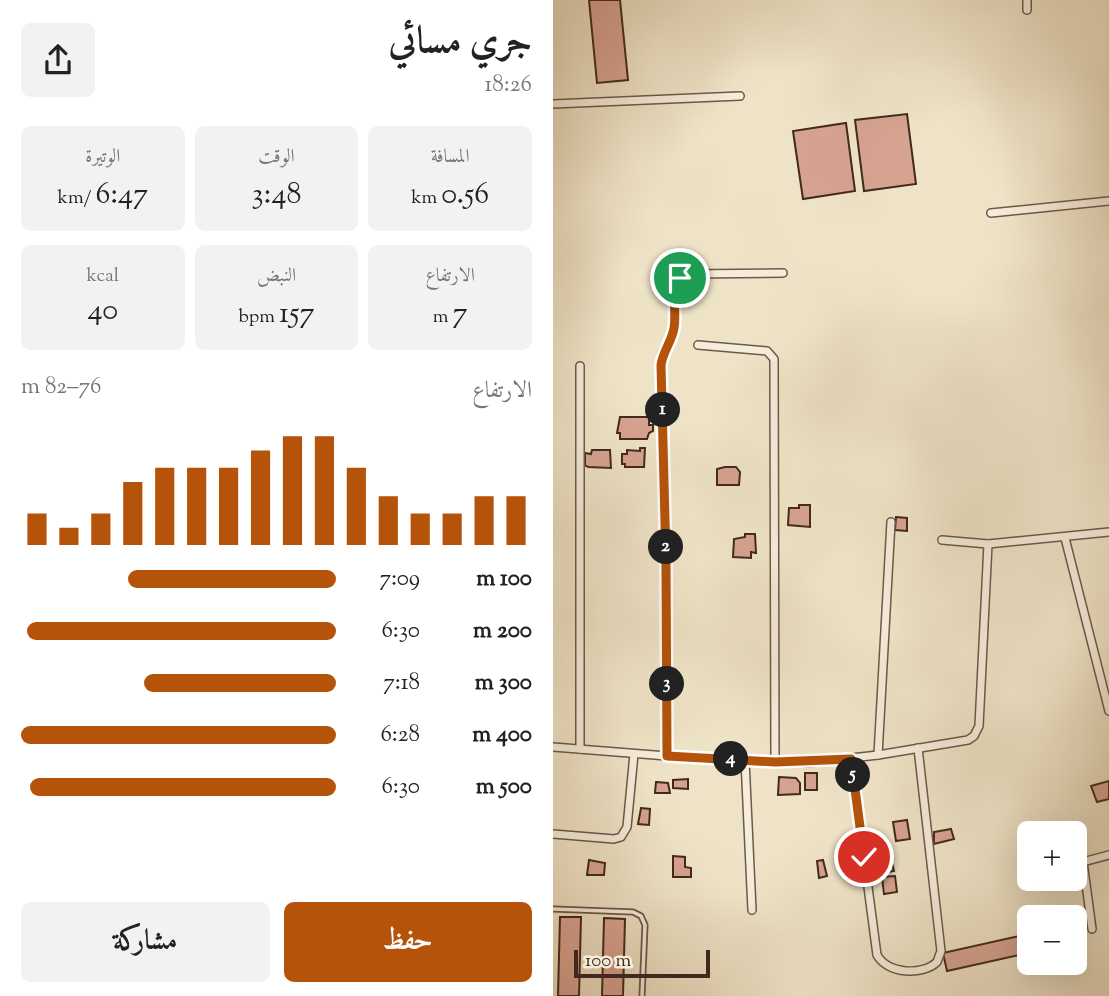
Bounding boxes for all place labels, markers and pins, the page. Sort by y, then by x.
pin [650,248,710,308]
pin: 1 [645,392,681,428]
pin: 2 [649,530,683,564]
pin: 3 [649,666,685,702]
pin: 4 [713,742,749,776]
pin: 5 [835,758,871,792]
pin [834,827,894,887]

